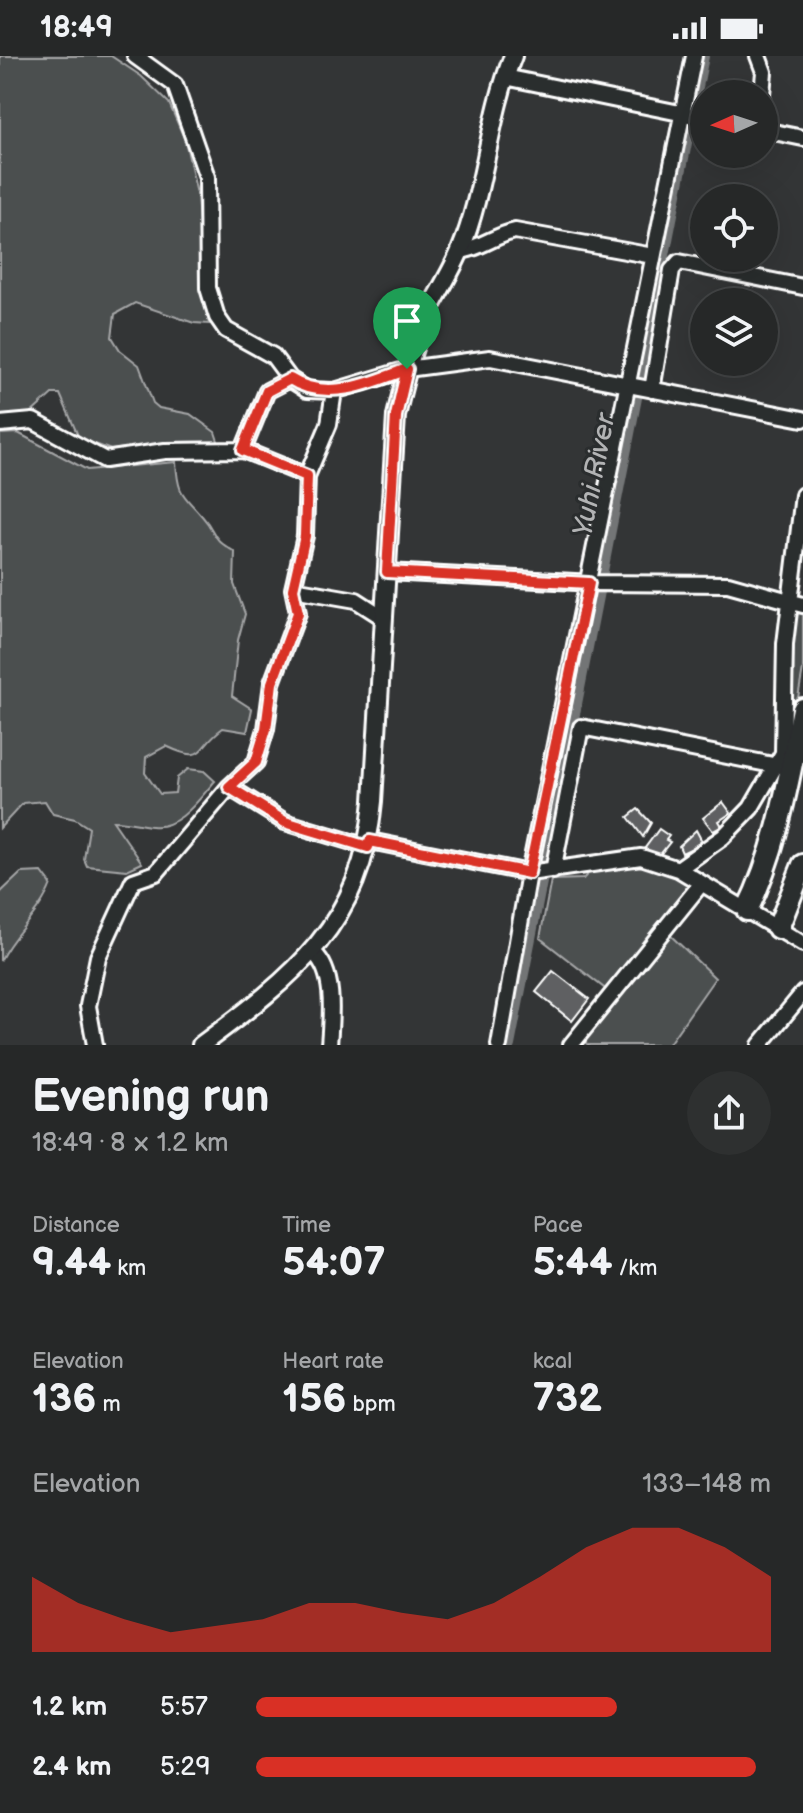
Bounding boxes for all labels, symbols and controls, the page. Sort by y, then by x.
text: 18:49 [40,10,113,46]
north arrow [690,80,778,168]
map controls [690,80,778,376]
button: locate [690,184,778,272]
pin [373,287,441,369]
button: layers [690,288,778,376]
icon: arrive [385,299,429,343]
water label: Yuhi River [566,409,623,539]
text: Evening run [32,1071,269,1124]
button: share [687,1071,771,1155]
text: 18:49 · 8 × 1.2 km [32,1128,229,1159]
text: Distance [32,1212,120,1239]
text: Time [282,1212,331,1239]
text: Pace [533,1212,583,1239]
text: 9.44 [32,1239,111,1287]
text: 54:07 [282,1239,386,1287]
text: 5:44 [533,1239,612,1287]
text: km [111,1255,146,1282]
text: /km [612,1255,657,1282]
text: Elevation [32,1348,124,1375]
text: Heart rate [282,1348,384,1375]
text: kcal [533,1348,572,1375]
text: 136 [32,1375,96,1423]
text: 156 [282,1375,347,1423]
text: 732 [533,1375,602,1423]
text: m [96,1391,121,1418]
text: bpm [347,1391,396,1418]
text: Elevation [32,1469,140,1500]
text: 133–148 m [642,1469,771,1500]
text: 1.2 km [32,1692,107,1723]
text: 5:57 [160,1692,208,1723]
text: 2.4 km [32,1752,111,1783]
text: 5:29 [160,1752,211,1783]

